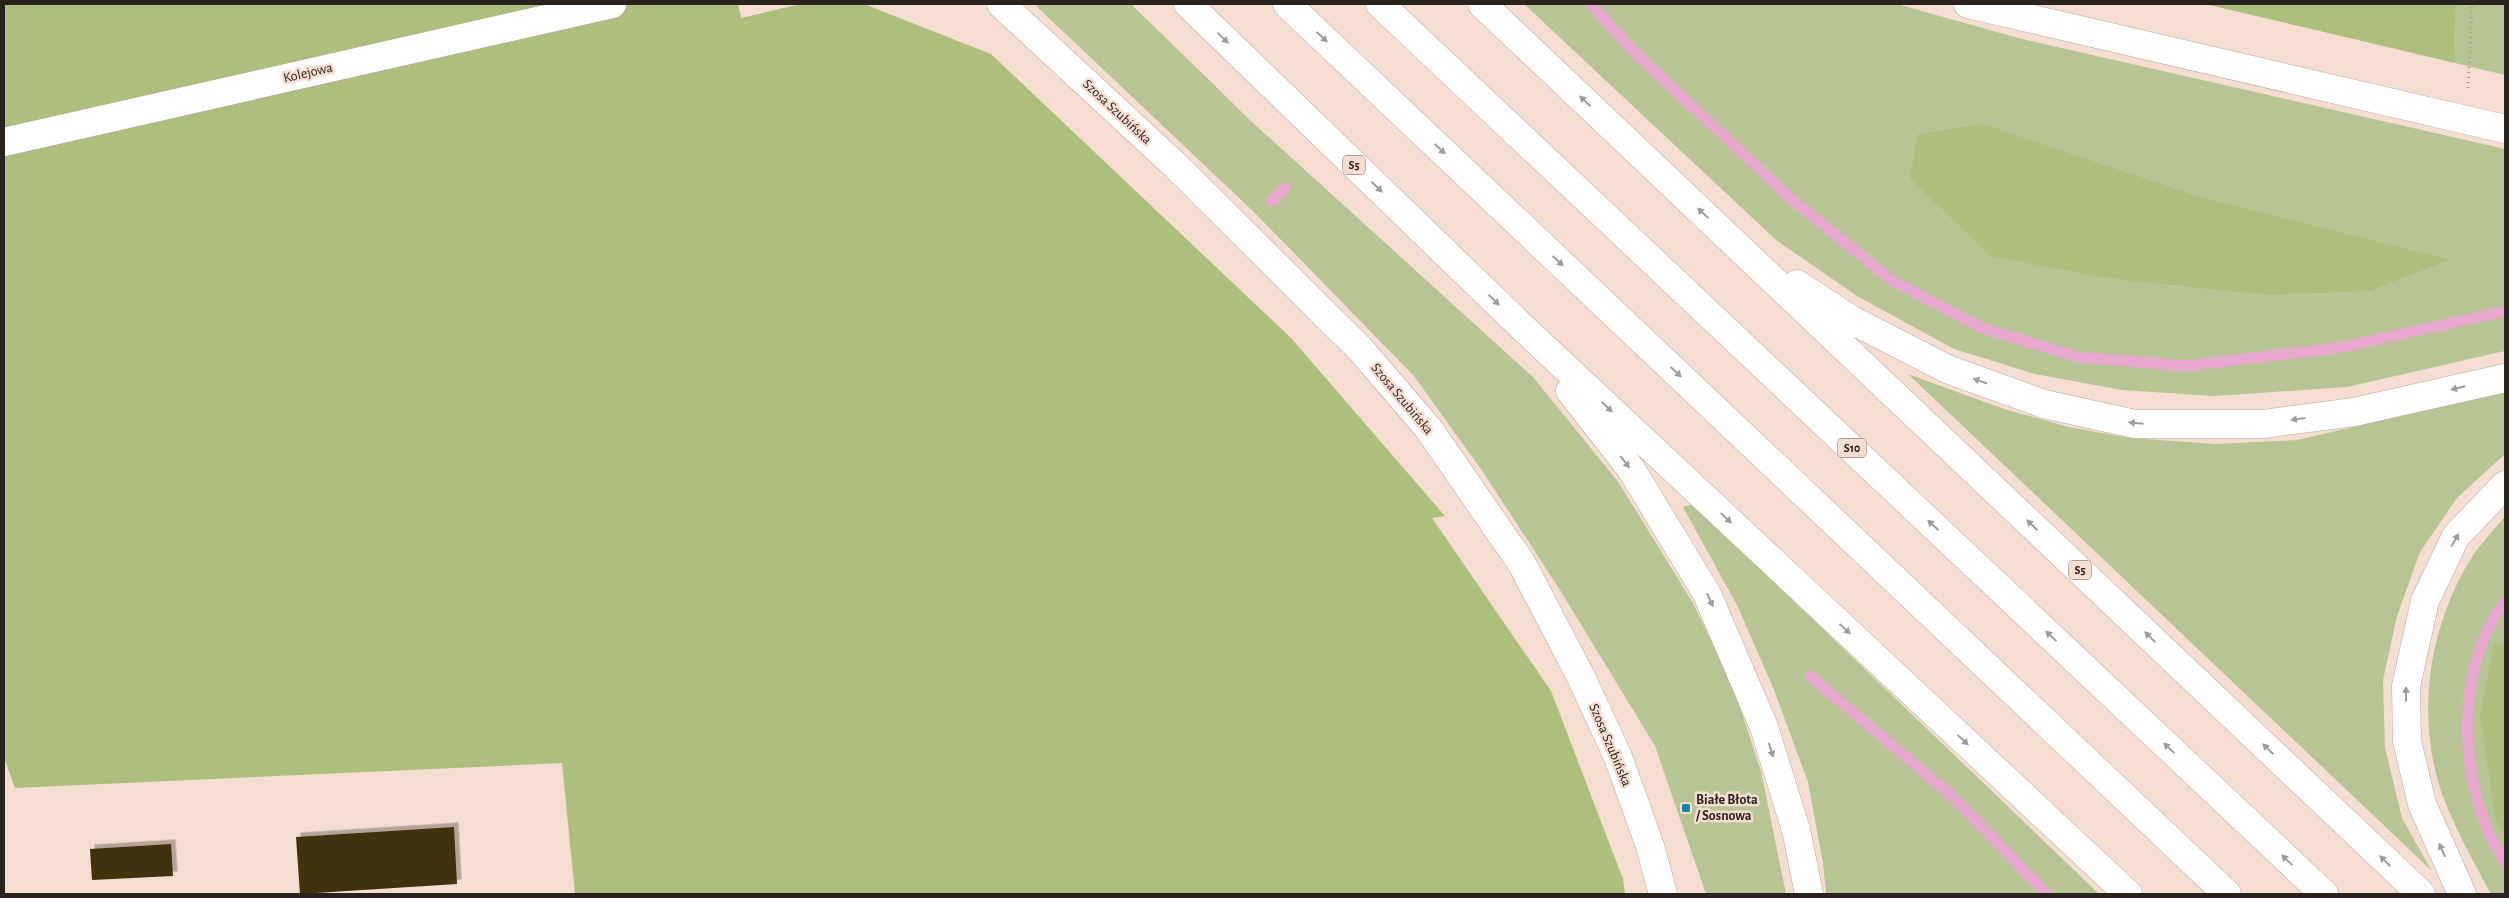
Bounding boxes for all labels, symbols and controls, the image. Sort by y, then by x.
one-way arrow [1316,31,1328,43]
one-way arrow [1216,32,1228,44]
street label: Kolejowa [282,60,335,85]
street label: Szosa Szubińska [1080,77,1154,148]
one-way arrow [1580,95,1592,107]
one-way arrow [1434,143,1446,155]
road number: S5 [1343,156,1365,174]
one-way arrow [1371,181,1383,193]
one-way arrow [1698,207,1710,219]
one-way arrow [1552,255,1564,267]
one-way arrow [1488,294,1500,306]
street label: Szosa Szubińska [1368,361,1436,438]
one-way arrow [1670,366,1682,378]
one-way arrow [1972,377,1987,385]
one-way arrow [2450,384,2465,392]
one-way arrow [1601,401,1613,413]
one-way arrow [2290,415,2306,423]
one-way arrow [2128,419,2144,427]
road number: S10 [1838,438,1866,458]
one-way arrow [1620,455,1630,469]
one-way arrow [1720,512,1732,524]
one-way arrow [1927,519,1939,531]
one-way arrow [2026,519,2038,531]
one-way arrow [2450,534,2459,547]
road number: S5 [2069,560,2091,580]
one-way arrow [1706,593,1714,607]
one-way arrow [1838,623,1850,635]
one-way arrow [2045,630,2057,642]
one-way arrow [2144,631,2156,643]
one-way arrow [2402,685,2410,701]
street label: Szosa Szubińska [1586,702,1634,789]
one-way arrow [1957,734,1969,746]
one-way arrow [2163,742,2175,754]
one-way arrow [1768,743,1776,758]
one-way arrow [2262,743,2274,755]
place label: Białe Błota / Sosnowa [1695,793,1758,823]
marker: Białe Błota / Sosnowa [1680,802,1692,814]
one-way arrow [2438,843,2446,857]
one-way arrow [2282,854,2294,866]
one-way arrow [2380,855,2392,867]

